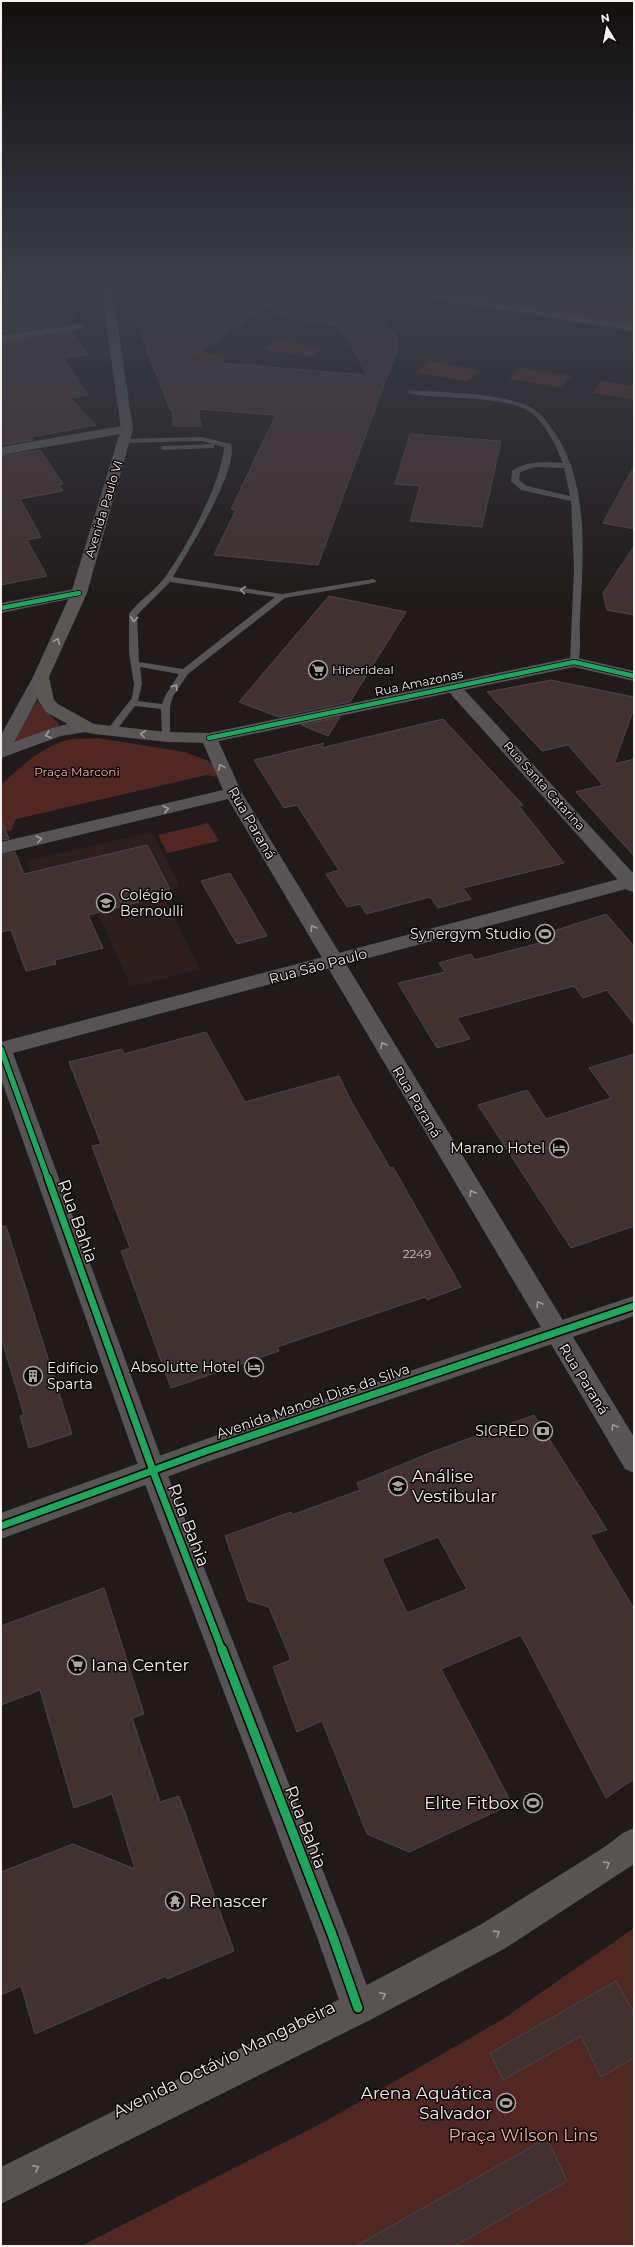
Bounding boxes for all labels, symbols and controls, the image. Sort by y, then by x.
north arrow [587,8,627,48]
text: N [600,10,611,26]
street label: Avenida Paulo VI [82,458,125,559]
one-way arrow [240,586,247,595]
one-way arrow [130,616,139,622]
one-way arrow [52,638,60,645]
supermarket icon: Hiperideal [307,659,329,681]
place label: Hiperideal [332,662,394,677]
street label: Rua Amazonas [373,666,465,699]
one-way arrow [171,684,178,691]
one-way arrow [44,730,51,739]
one-way arrow [139,730,146,739]
street label: Rua Santa Catarina [500,738,588,833]
one-way arrow [217,763,225,770]
park label: Praça Marconi [34,764,120,779]
street label: Rua Paraná [224,784,280,862]
one-way arrow [162,806,169,814]
one-way arrow [35,835,42,844]
place label: Colégio Bernoulli [120,886,183,920]
school or university icon: Colégio Bernoulli [95,892,117,914]
sports icon: Synergym Studio [534,923,556,945]
one-way arrow [311,925,318,932]
place label: Synergym Studio [410,925,531,943]
street label: Rua São Paulo [267,944,369,988]
one-way arrow [381,1042,388,1049]
street label: Rua Paraná [389,1063,445,1141]
hotel icon: Marano Hotel [548,1137,570,1159]
place label: Marano Hotel [450,1139,545,1157]
street label: Rua Bahia [54,1177,102,1265]
one-way arrow [469,1190,476,1197]
house number: 2249 [403,1246,431,1261]
one-way arrow [536,1301,543,1308]
street label: Rua Paraná [555,1340,613,1418]
hotel icon: Absolutte Hotel [243,1356,265,1378]
place label: Absolutte Hotel [131,1358,240,1376]
place label: Edifício Sparta [47,1359,99,1393]
street label: Avenida Manoel Dias da Silva [214,1359,412,1443]
building icon: Edifício Sparta [22,1365,44,1387]
bank icon: SICRED [532,1420,554,1442]
place label: SICRED [475,1422,529,1440]
one-way arrow [611,1424,618,1431]
place label: Análise Vestibular [412,1466,498,1506]
school or university icon: Análise Vestibular [387,1475,409,1497]
street label: Rua Bahia [164,1481,214,1569]
supermarket icon: Iana Center [66,1654,88,1676]
place label: Iana Center [91,1655,189,1675]
street label: Rua Bahia [281,1783,331,1871]
sports icon: Elite Fitbox [522,1792,544,1814]
place label: Elite Fitbox [424,1793,519,1813]
one-way arrow [603,1861,610,1869]
temple icon: Renascer [164,1890,186,1912]
place label: Renascer [189,1891,268,1911]
one-way arrow [493,1931,500,1938]
one-way arrow [379,1992,386,2000]
street label: Avenida Octávio Mangabeira [110,1996,338,2122]
place label: Arena Aquática Salvador [361,2083,492,2123]
sports icon: Arena Aquática Salvador [495,2092,517,2114]
park label: Praça Wilson Lins [448,2125,598,2145]
one-way arrow [32,2166,39,2173]

